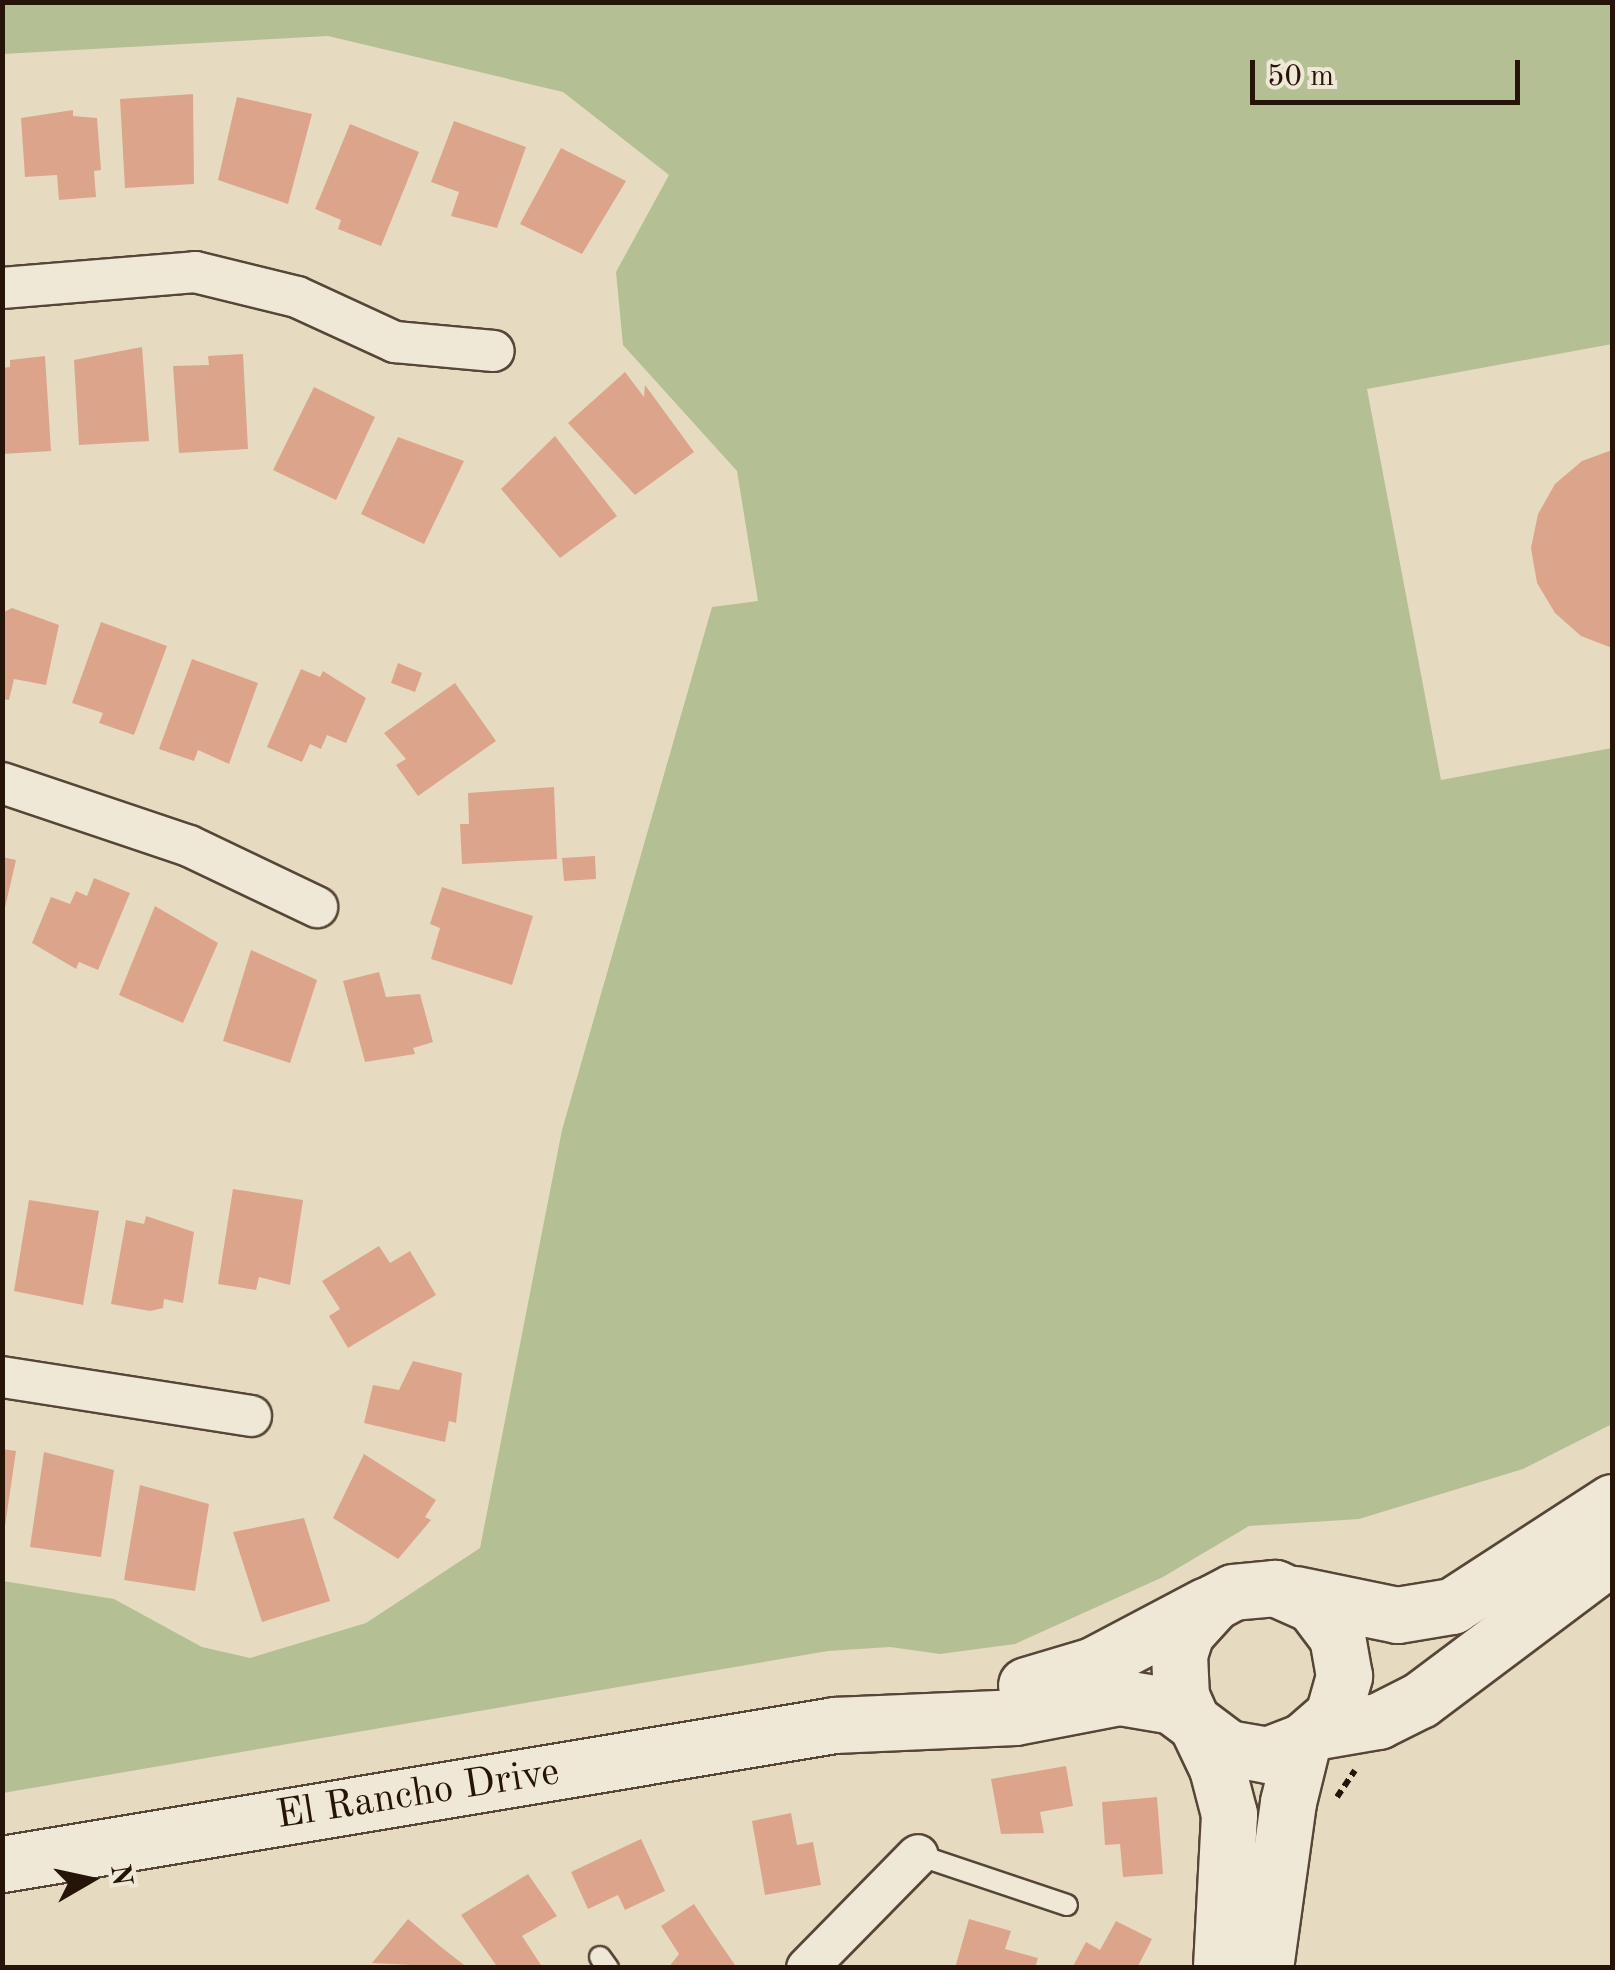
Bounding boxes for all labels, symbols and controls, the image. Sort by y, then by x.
scale bar [1255,40,1525,102]
text: 50 m [1267,62,1334,92]
street label: El Rancho Drive [273,1749,563,1841]
north arrow [40,1830,140,1930]
text: N [104,1863,135,1888]

